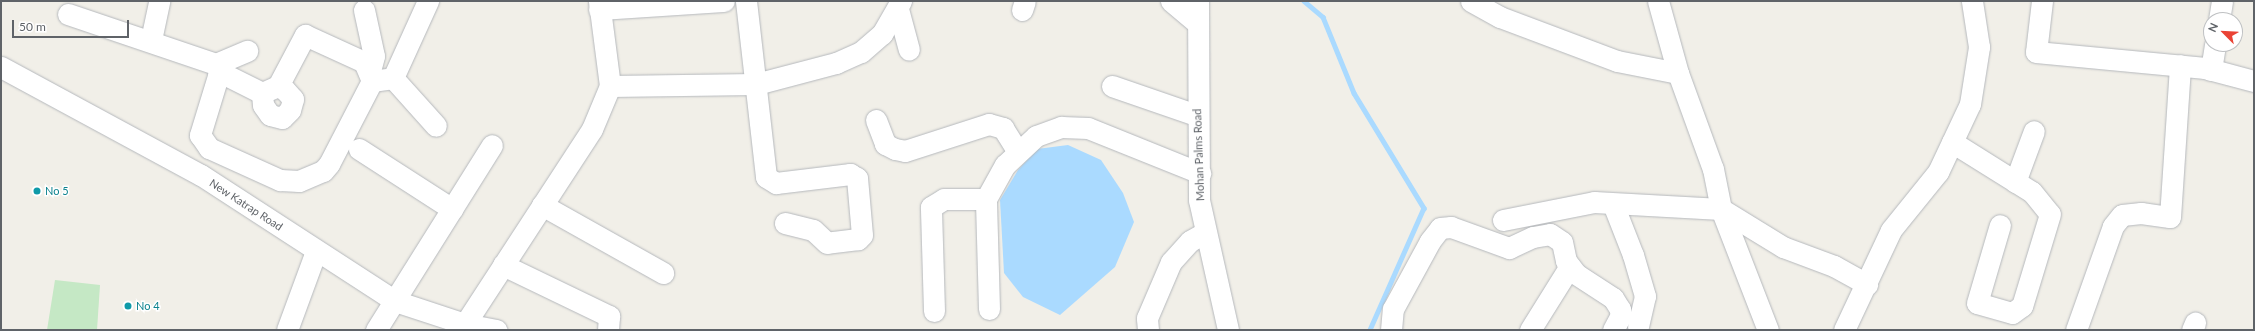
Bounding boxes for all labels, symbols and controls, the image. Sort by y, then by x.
scale bar [14,12,131,38]
north arrow [2203,12,2243,52]
text: 50 m [19,19,46,34]
text: N [2205,21,2220,34]
street label: Mohan Palms Road [1191,109,1207,201]
street label: New Katrap Road [207,176,285,234]
place label: No 5 [45,184,69,198]
marker: No 5 [32,186,42,196]
place label: No 4 [136,299,160,313]
marker: No 4 [123,301,133,311]

